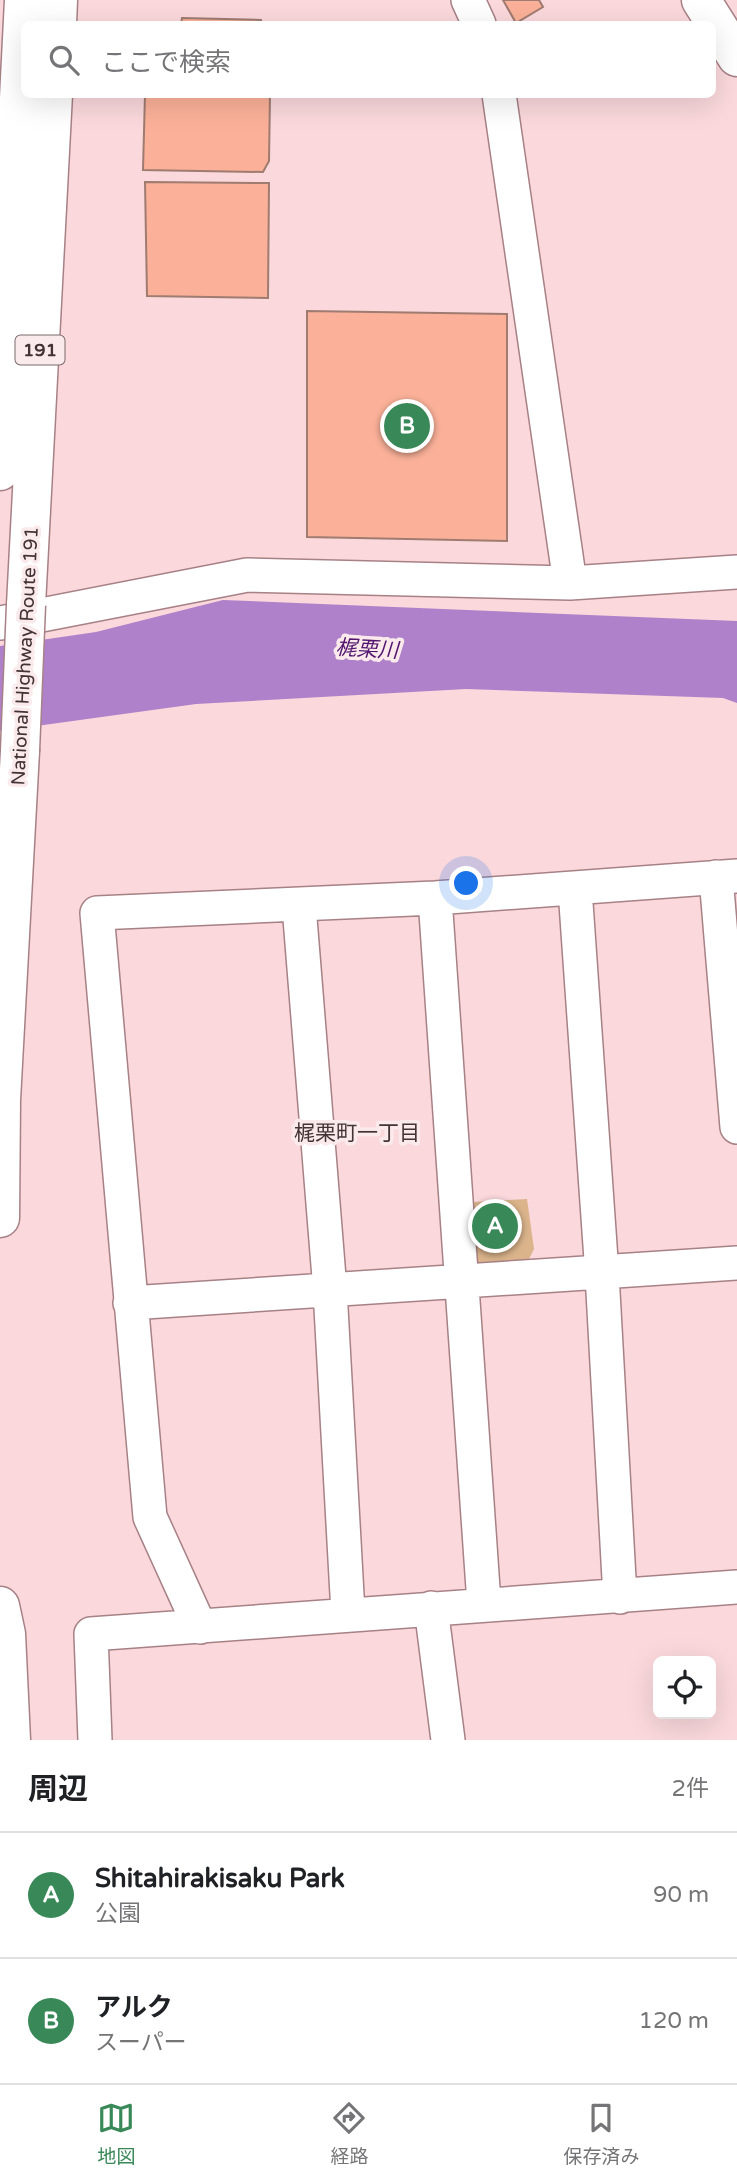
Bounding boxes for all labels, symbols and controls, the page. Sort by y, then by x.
search box [21,21,716,98]
icon: search [45,41,83,79]
text: ここで検索 [101,47,231,78]
road number: 191 [16,336,64,364]
pin: B [384,400,430,452]
street label: National Highway Route 191 [7,526,43,786]
water label: 梶栗川 [335,635,401,664]
your location [449,866,483,900]
district label: 梶栗町一丁目 [294,1121,420,1146]
pin: A [472,1200,518,1252]
map controls [653,1656,716,1719]
button: locate [653,1656,716,1719]
text: 周辺 [28,1771,88,1808]
text: 2件 [672,1775,709,1803]
text: Shitahirakisaku Park [95,1863,345,1894]
text: A [42,1881,60,1909]
text: 90 m [653,1881,709,1909]
text: 公園 [95,1900,141,1928]
text: アルク [95,1992,173,2023]
text: B [43,2007,59,2035]
text: 120 m [639,2007,709,2035]
text: スーパー [95,2029,187,2057]
tab: 地図 [97,2099,136,2168]
tab: 経路 [330,2099,369,2168]
tab: 保存済み [563,2099,640,2168]

